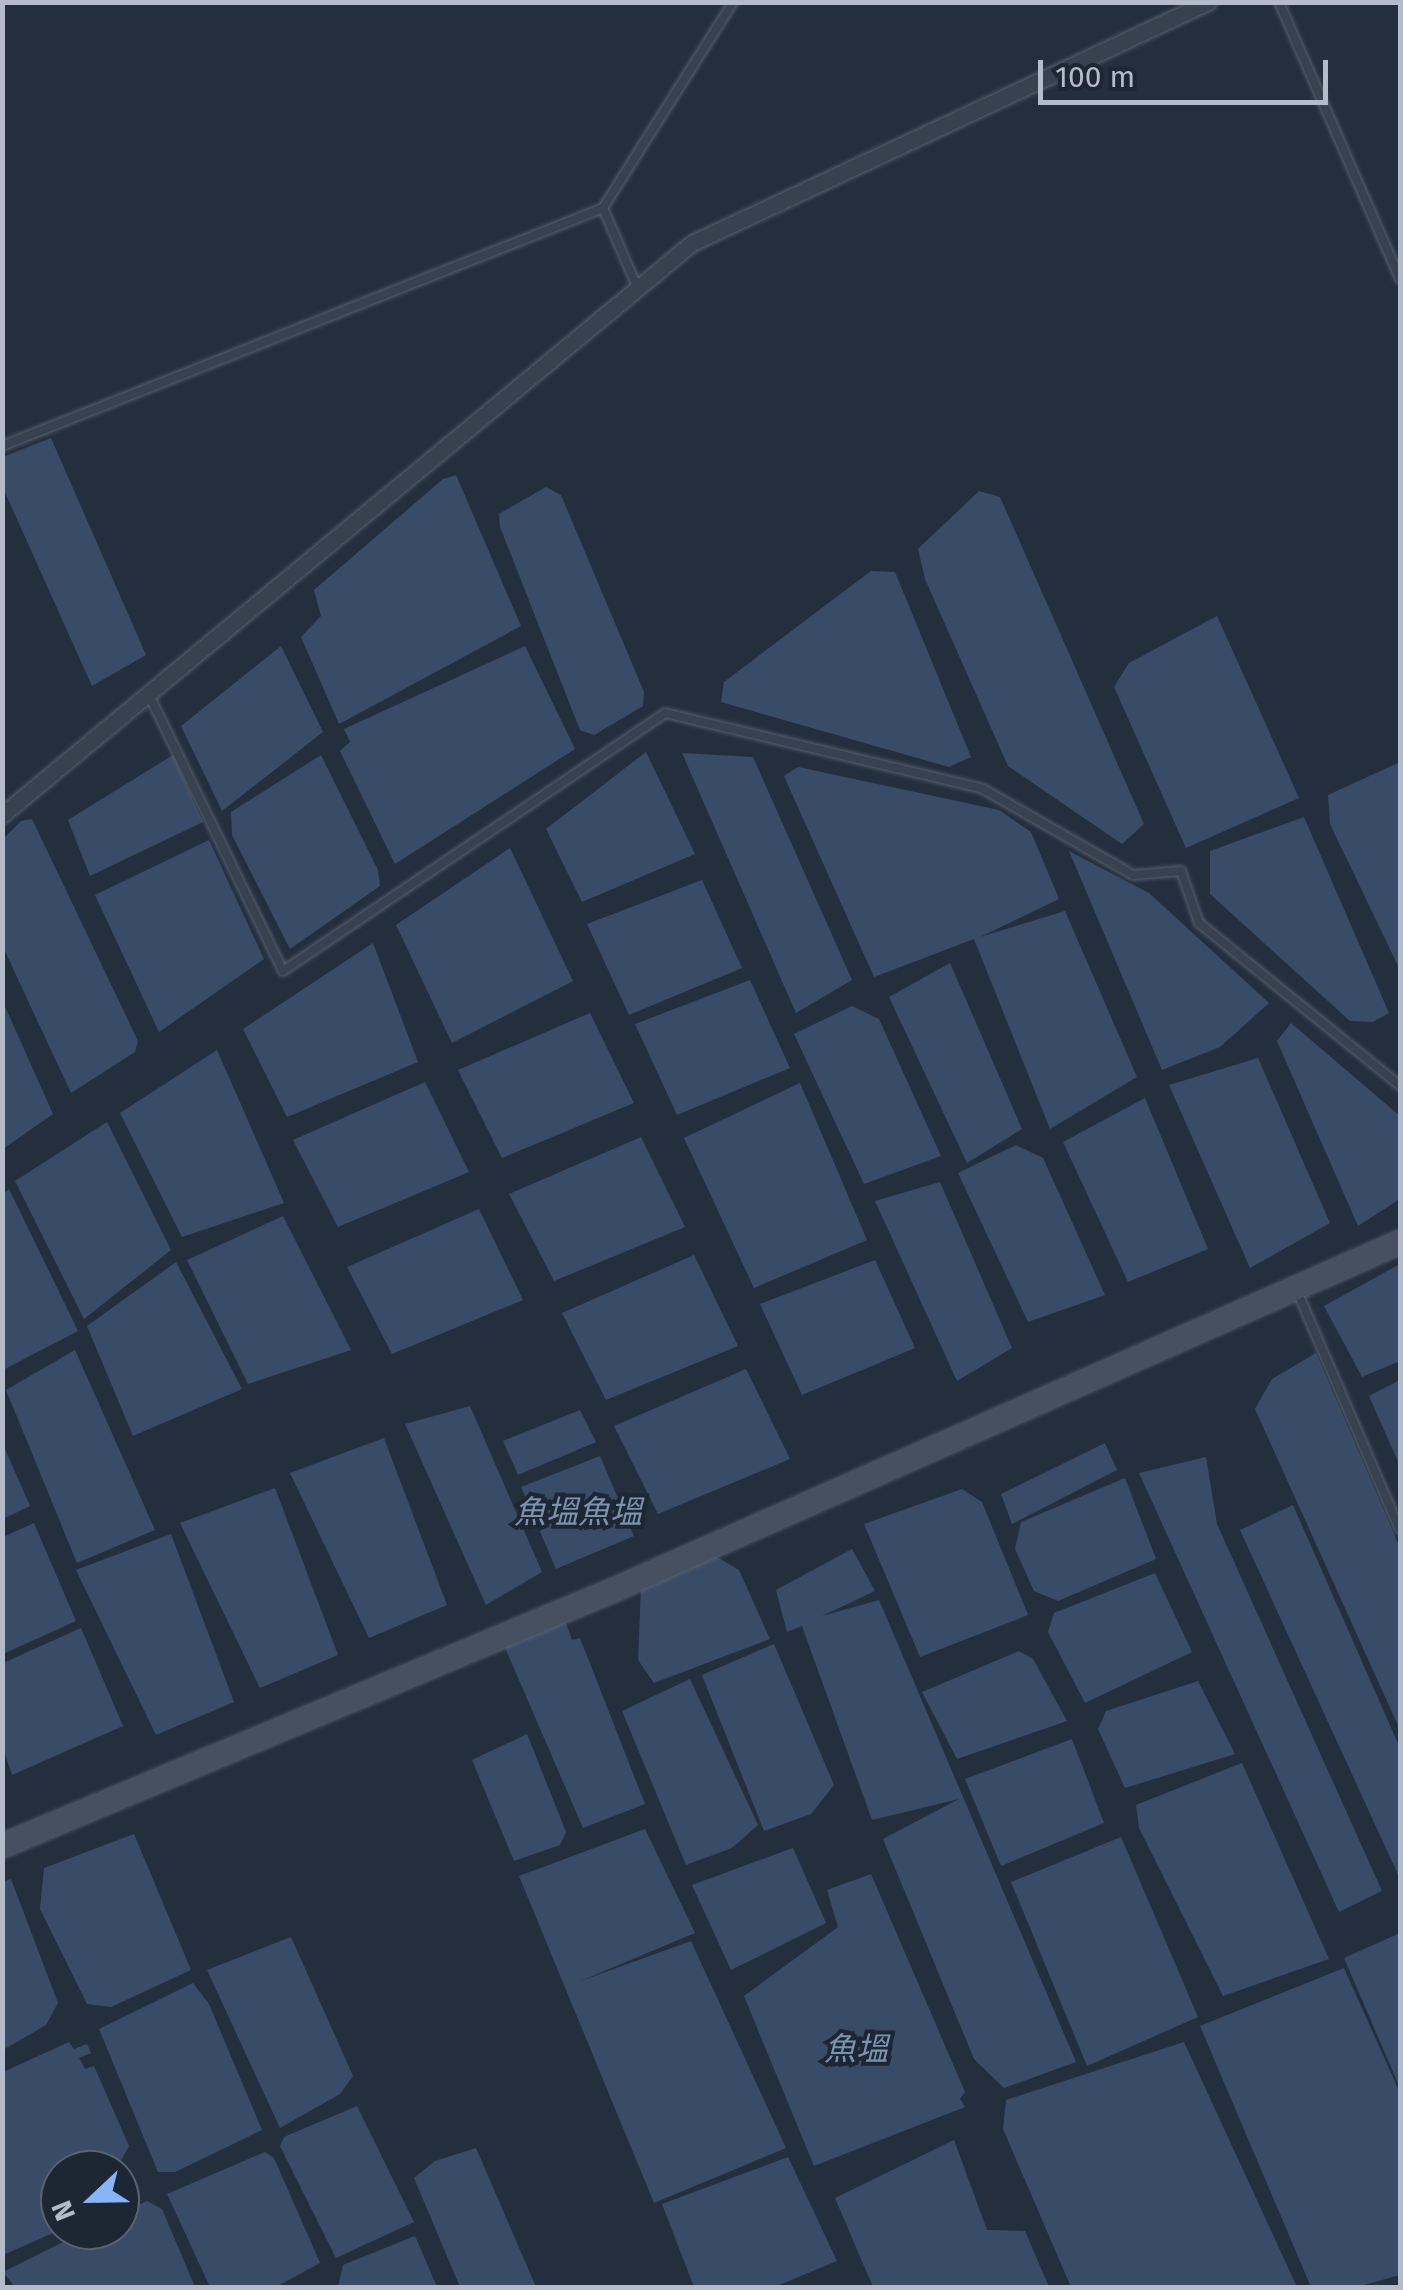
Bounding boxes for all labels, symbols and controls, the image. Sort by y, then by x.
scale bar [1043,40,1333,102]
text: 100 m [1055,59,1135,95]
water label: 魚塭魚塭 [514,1493,642,1531]
water label: 魚塭 [824,2030,888,2068]
north arrow [40,2150,140,2250]
text: N [45,2196,82,2225]

